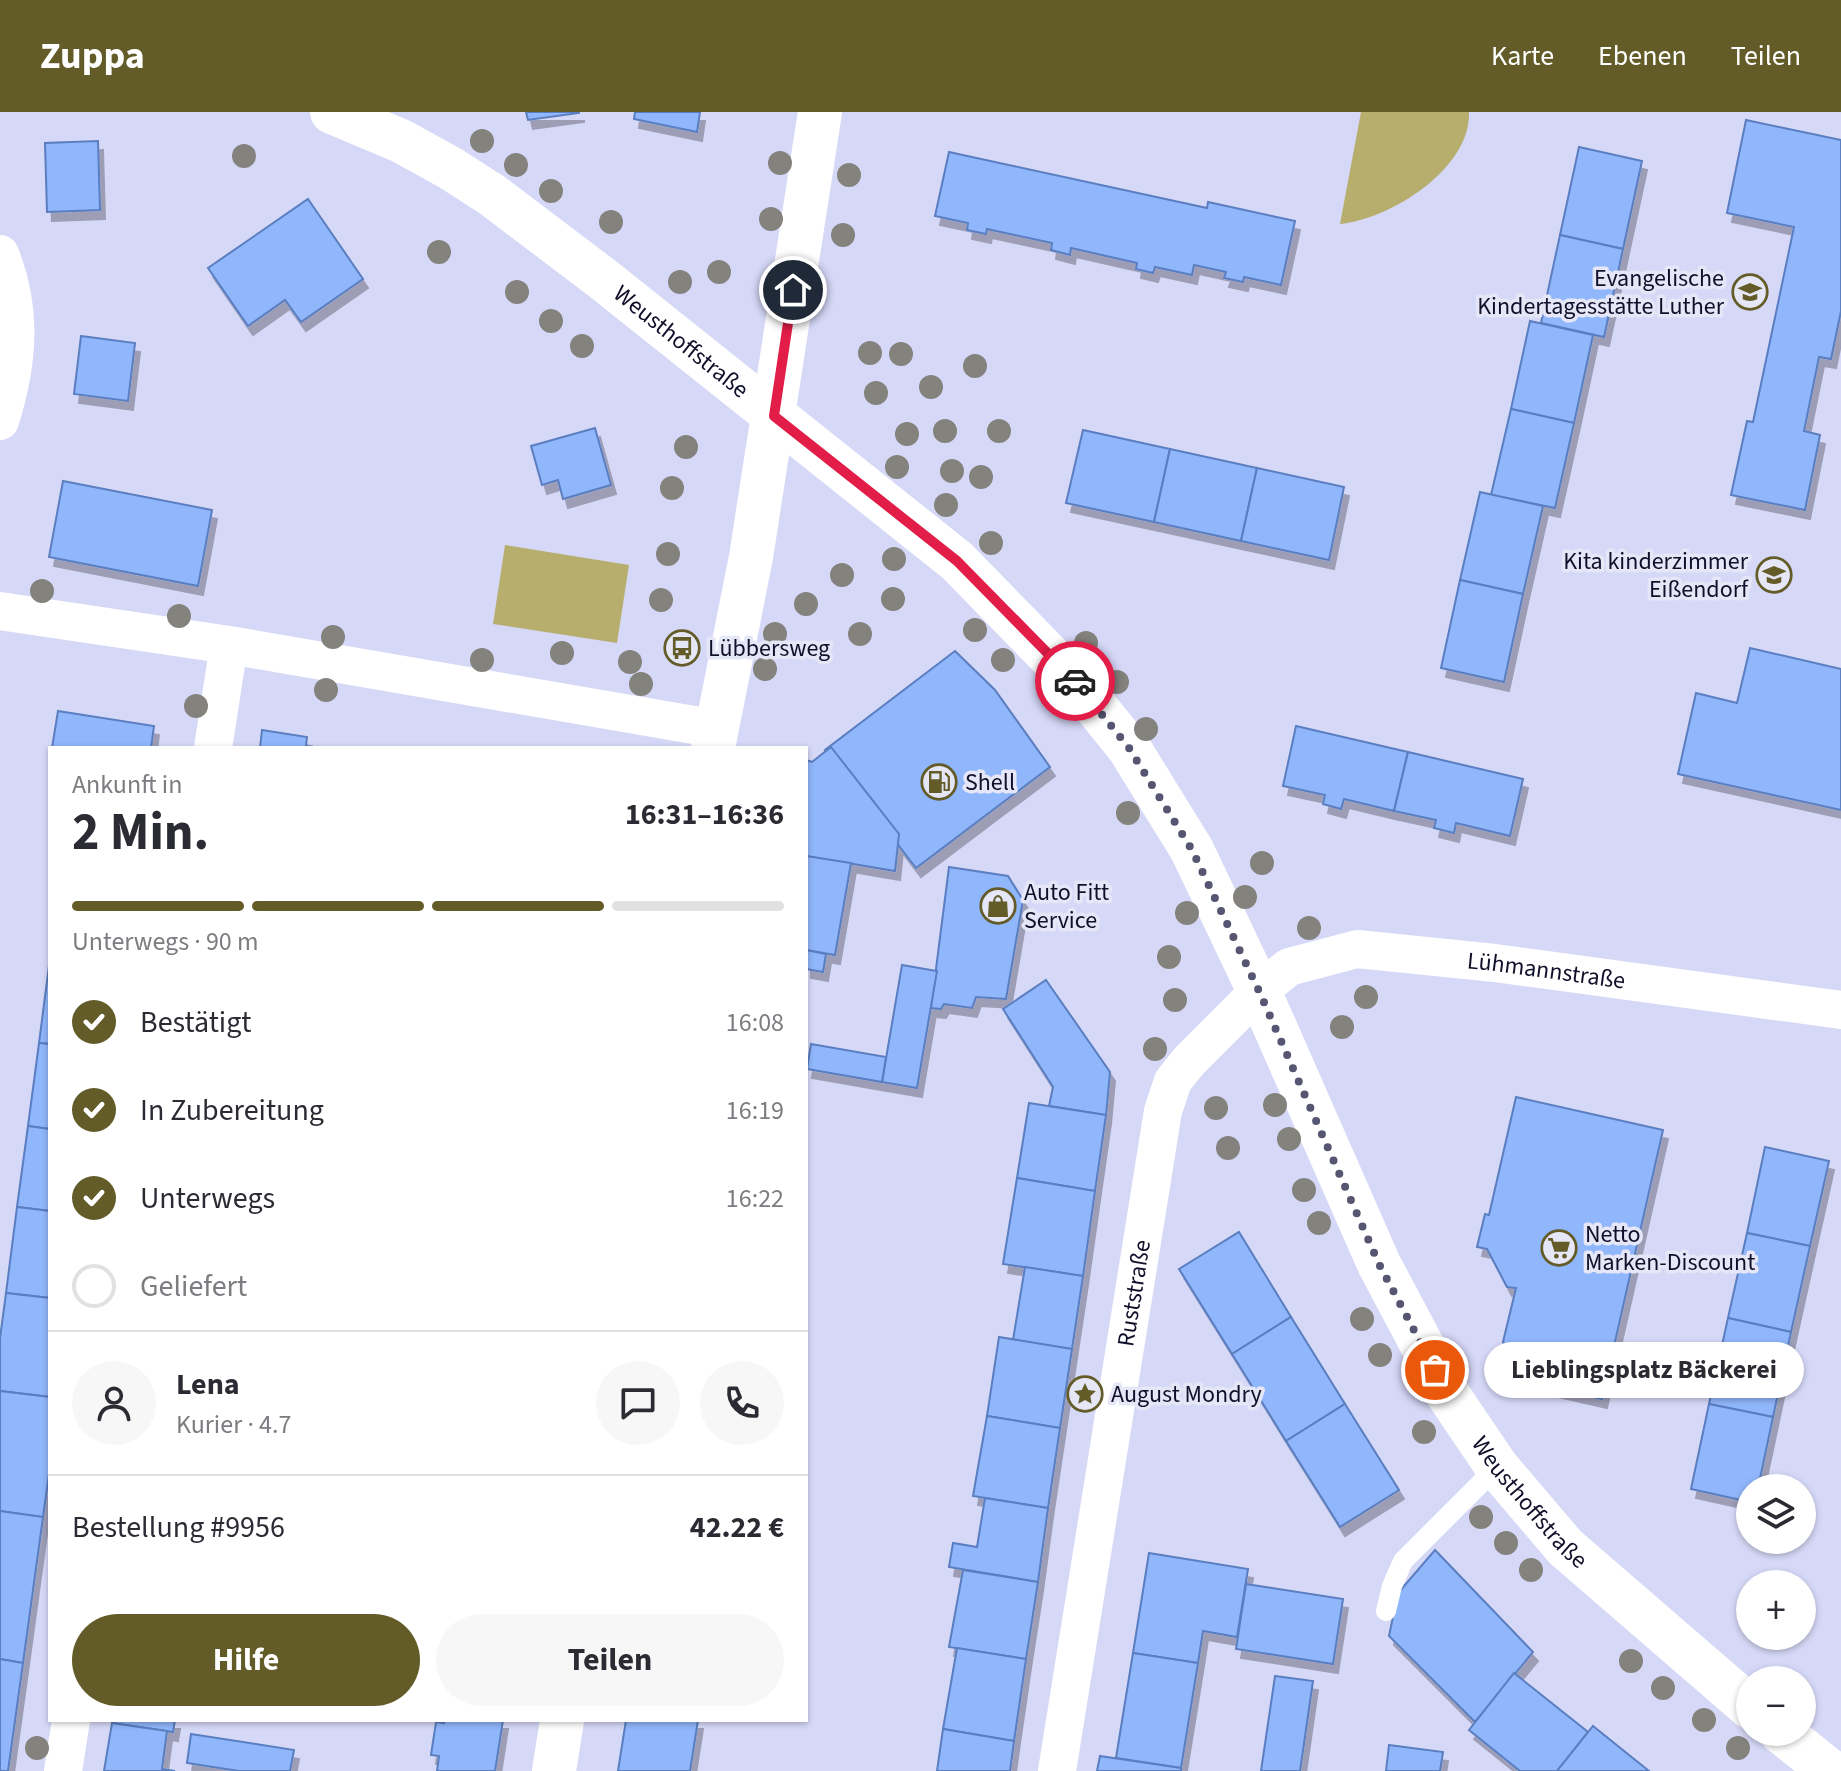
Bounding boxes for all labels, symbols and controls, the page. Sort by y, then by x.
text: Zuppa [40,29,145,83]
text: Karte [1491,36,1554,76]
text: Ebenen [1598,36,1687,76]
text: Teilen [1731,36,1801,76]
pin [759,256,827,324]
place label: Evangelische Kindertagesstätte Luther [1477,261,1725,324]
icon: home [771,268,815,312]
school or university icon: Evangelische Kindertagesstätte Luther [1731,273,1769,311]
street label: Weusthoffstraße [606,277,756,407]
place label: Kita kinderzimmer Eißendorf [1563,544,1749,607]
school or university icon: Kita kinderzimmer Eißendorf [1755,556,1793,594]
bus stop icon: Lübbersweg [663,629,701,667]
place label: Lübbersweg [708,631,830,666]
courier [1035,641,1115,721]
icon: car [1053,659,1097,703]
fuel station icon: Shell [920,763,958,801]
place label: Shell [965,765,1015,800]
text: Ankunft in [72,766,182,803]
text: 16:31–16:36 [625,793,784,836]
text: 2 Min. [72,796,209,870]
place label: Auto Fitt Service [1024,875,1109,938]
shop icon: Auto Fitt Service [979,887,1017,925]
text: Unterwegs · 90 m [72,923,259,960]
street label: Lühmannstraße [1466,943,1628,999]
icon: check [72,1000,116,1044]
text: Bestätigt [140,1001,251,1044]
text: 16:08 [726,1004,784,1041]
icon: check [72,1088,116,1132]
text: In Zubereitung [140,1089,324,1132]
text: 16:19 [726,1092,784,1129]
icon: check [72,1176,116,1220]
text: Unterwegs [140,1177,275,1220]
text: 16:22 [726,1180,784,1217]
place label: Netto Marken-Discount [1585,1217,1755,1280]
supermarket icon: Netto Marken-Discount [1540,1229,1578,1267]
street label: Ruststraße [1108,1237,1160,1349]
text: Geliefert [140,1265,247,1308]
pin [1401,1336,1469,1404]
callout: Lieblingsplatz Bäckerei [1483,1342,1803,1398]
icon: bag [1413,1348,1457,1392]
text: Lieblingsplatz Bäckerei [1511,1351,1777,1388]
button: person [72,1361,156,1445]
button: chat [596,1361,680,1445]
button: phone [700,1361,784,1445]
text: Lena [176,1363,240,1406]
place icon: August Mondry [1066,1375,1104,1413]
place label: August Mondry [1111,1377,1262,1412]
text: Kurier · 4.7 [176,1406,291,1443]
street label: Weusthoffstraße [1463,1429,1595,1577]
map controls [1736,1474,1816,1746]
button: layers [1736,1474,1816,1554]
text: Bestellung #9956 [72,1506,285,1549]
text: 42.22 € [690,1506,784,1549]
button: + [1736,1570,1816,1650]
button: Hilfe [72,1614,420,1706]
button: Teilen [436,1614,784,1706]
button: − [1736,1666,1816,1746]

